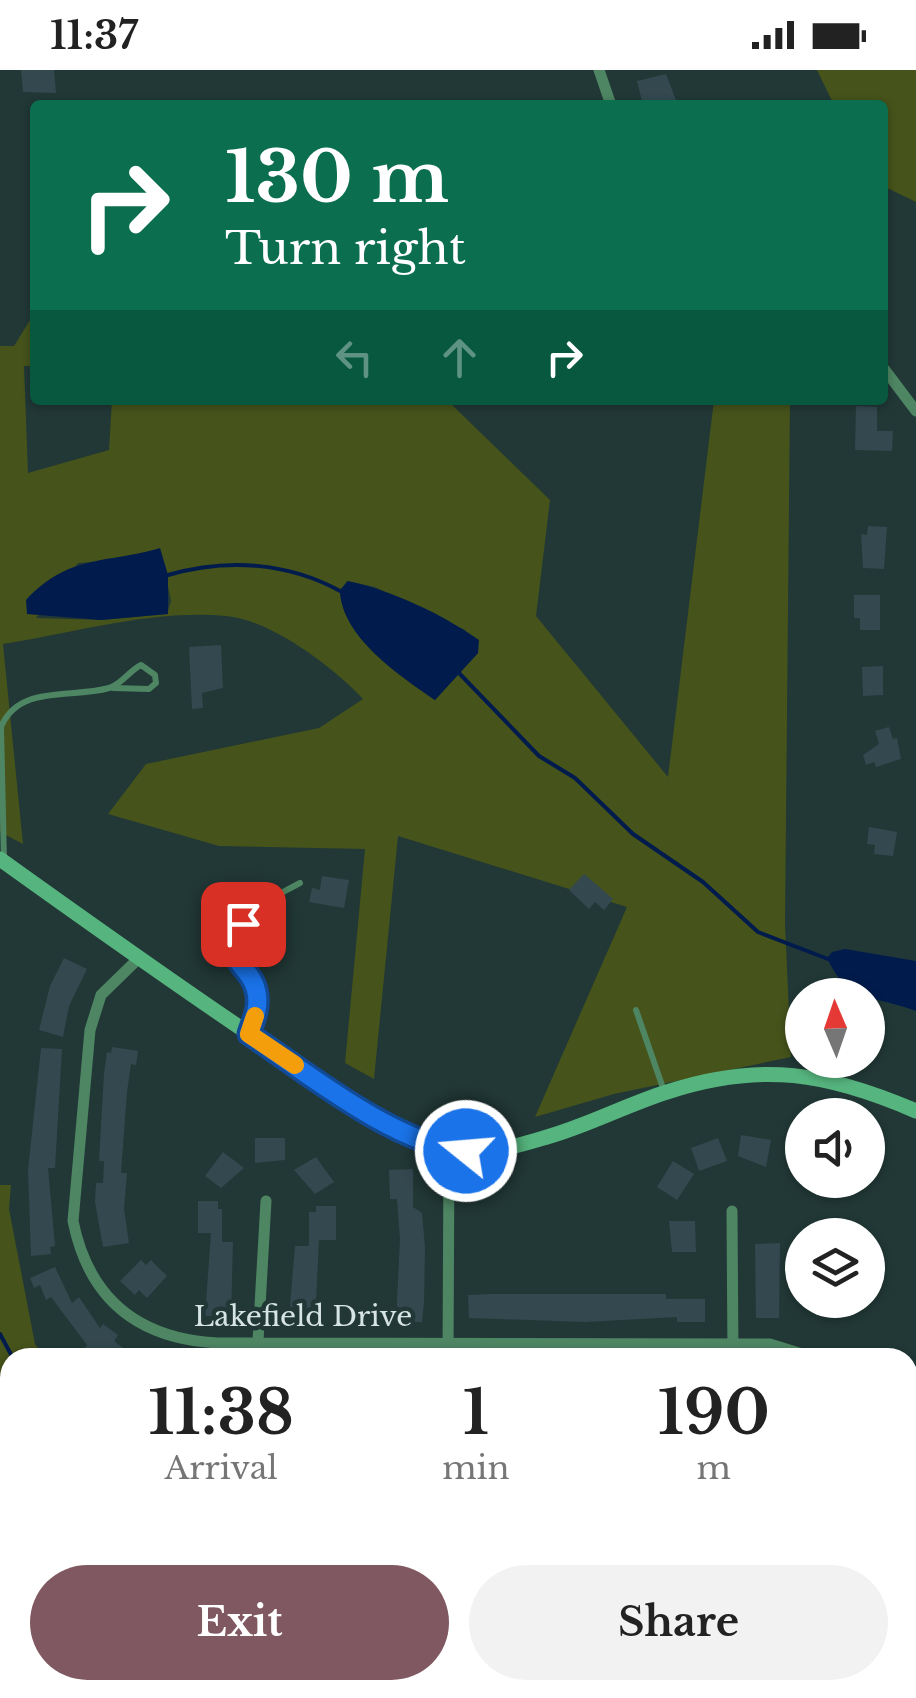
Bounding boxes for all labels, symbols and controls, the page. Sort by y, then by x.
text: 11:37 [50,12,138,59]
text: 130 m [225,134,449,221]
icon: right [60,140,190,270]
text: Turn right [225,220,466,276]
icon: left [327,330,382,385]
icon: ahead [432,330,487,385]
icon: right [537,330,592,385]
pin [201,882,286,967]
icon: arrive [216,897,271,952]
north arrow [785,978,885,1078]
map controls [785,978,885,1318]
button: sound [785,1098,885,1198]
position arrow [414,1099,518,1203]
button: layers [785,1218,885,1318]
street label: Lakefield Drive [194,1299,412,1334]
text: 11:38 [148,1376,294,1450]
text: 1 [463,1376,489,1450]
text: 190 [658,1376,770,1450]
text: Arrival [164,1448,278,1488]
text: min [442,1448,510,1488]
text: m [697,1448,731,1488]
button: Exit [30,1565,449,1680]
button: Share [469,1565,888,1680]

